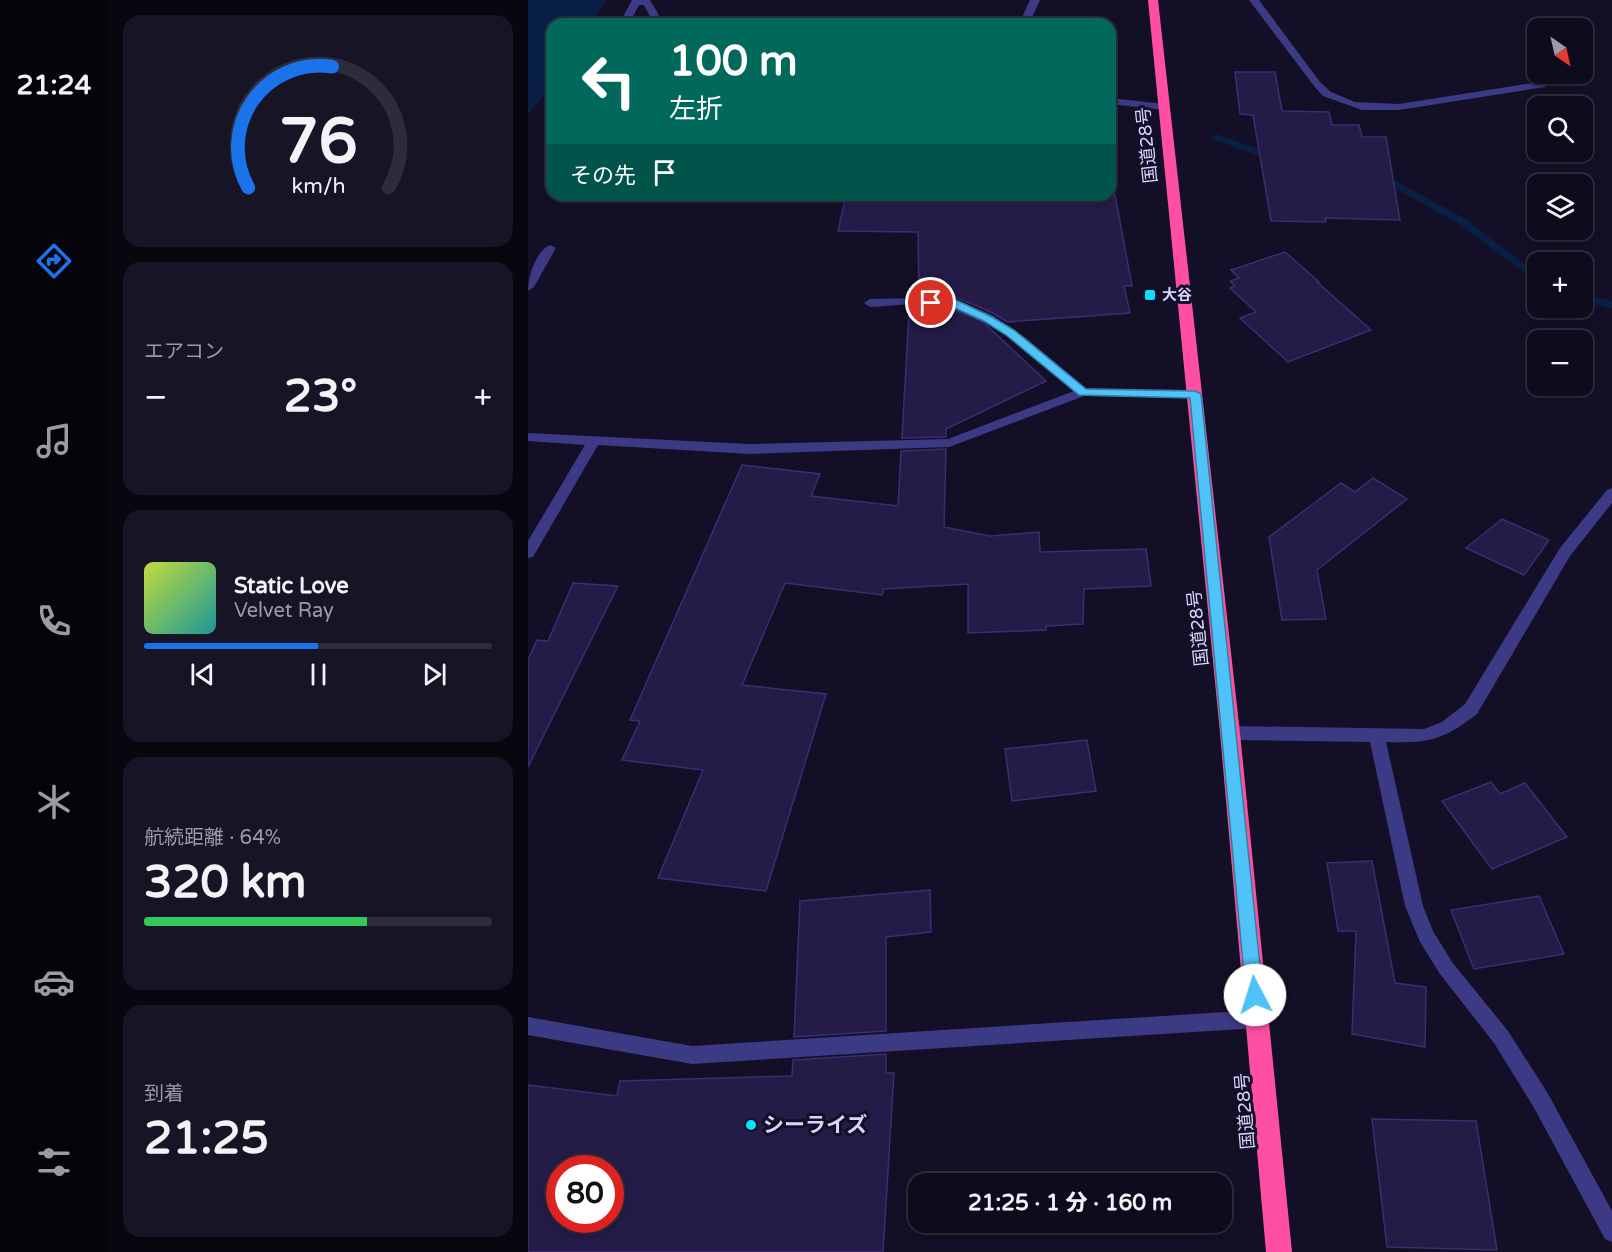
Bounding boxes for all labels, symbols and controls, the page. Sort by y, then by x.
north arrow [1527,18,1593,84]
map controls [1527,18,1593,396]
text: 100 m [669,36,798,87]
icon: left [570,42,648,120]
text: 21:24 [17,69,91,102]
text: 左折 [669,93,723,126]
button: search [1527,96,1593,162]
text: 76 [279,105,357,180]
street label: 国道28号 [1132,106,1162,184]
icon: arrive [648,156,681,189]
text: その先 [570,163,636,189]
text: km/h [291,174,345,200]
button: layers [1527,174,1593,240]
icon: directions [33,240,75,282]
button: + [1527,252,1593,318]
pin [905,277,956,328]
icon: arrive [914,286,947,319]
place label: 大谷 [1162,286,1192,304]
marker: 大谷 [1143,288,1157,302]
button: − [1527,330,1593,396]
text: エアコン [144,340,224,364]
text: 23° [284,370,357,424]
text: − [144,378,168,417]
text: + [473,378,492,417]
icon: music [33,420,75,462]
text: Static Love [234,573,349,599]
street label: 国道28号 [1183,589,1213,667]
text: Velvet Ray [234,599,334,623]
icon: phone [33,600,75,642]
icon: previous [186,658,219,691]
icon: pause [302,658,335,691]
icon: next [418,658,451,691]
icon: climate [33,781,75,823]
text: 航続距離 · 64% [144,826,281,850]
text: 320 km [144,856,306,910]
icon: car [33,961,75,1003]
position arrow [1223,963,1287,1027]
street label: 国道28号 [1231,1072,1259,1150]
text: 到着 [144,1082,184,1106]
text: 21:25 [144,1112,269,1166]
place label: シーライズ [763,1113,867,1138]
marker: シーライズ [744,1118,758,1132]
icon: filters [33,1141,75,1183]
speed limit sign: 80 [546,1155,624,1233]
text: 21:25 · 1 分 · 160 m [968,1190,1172,1216]

